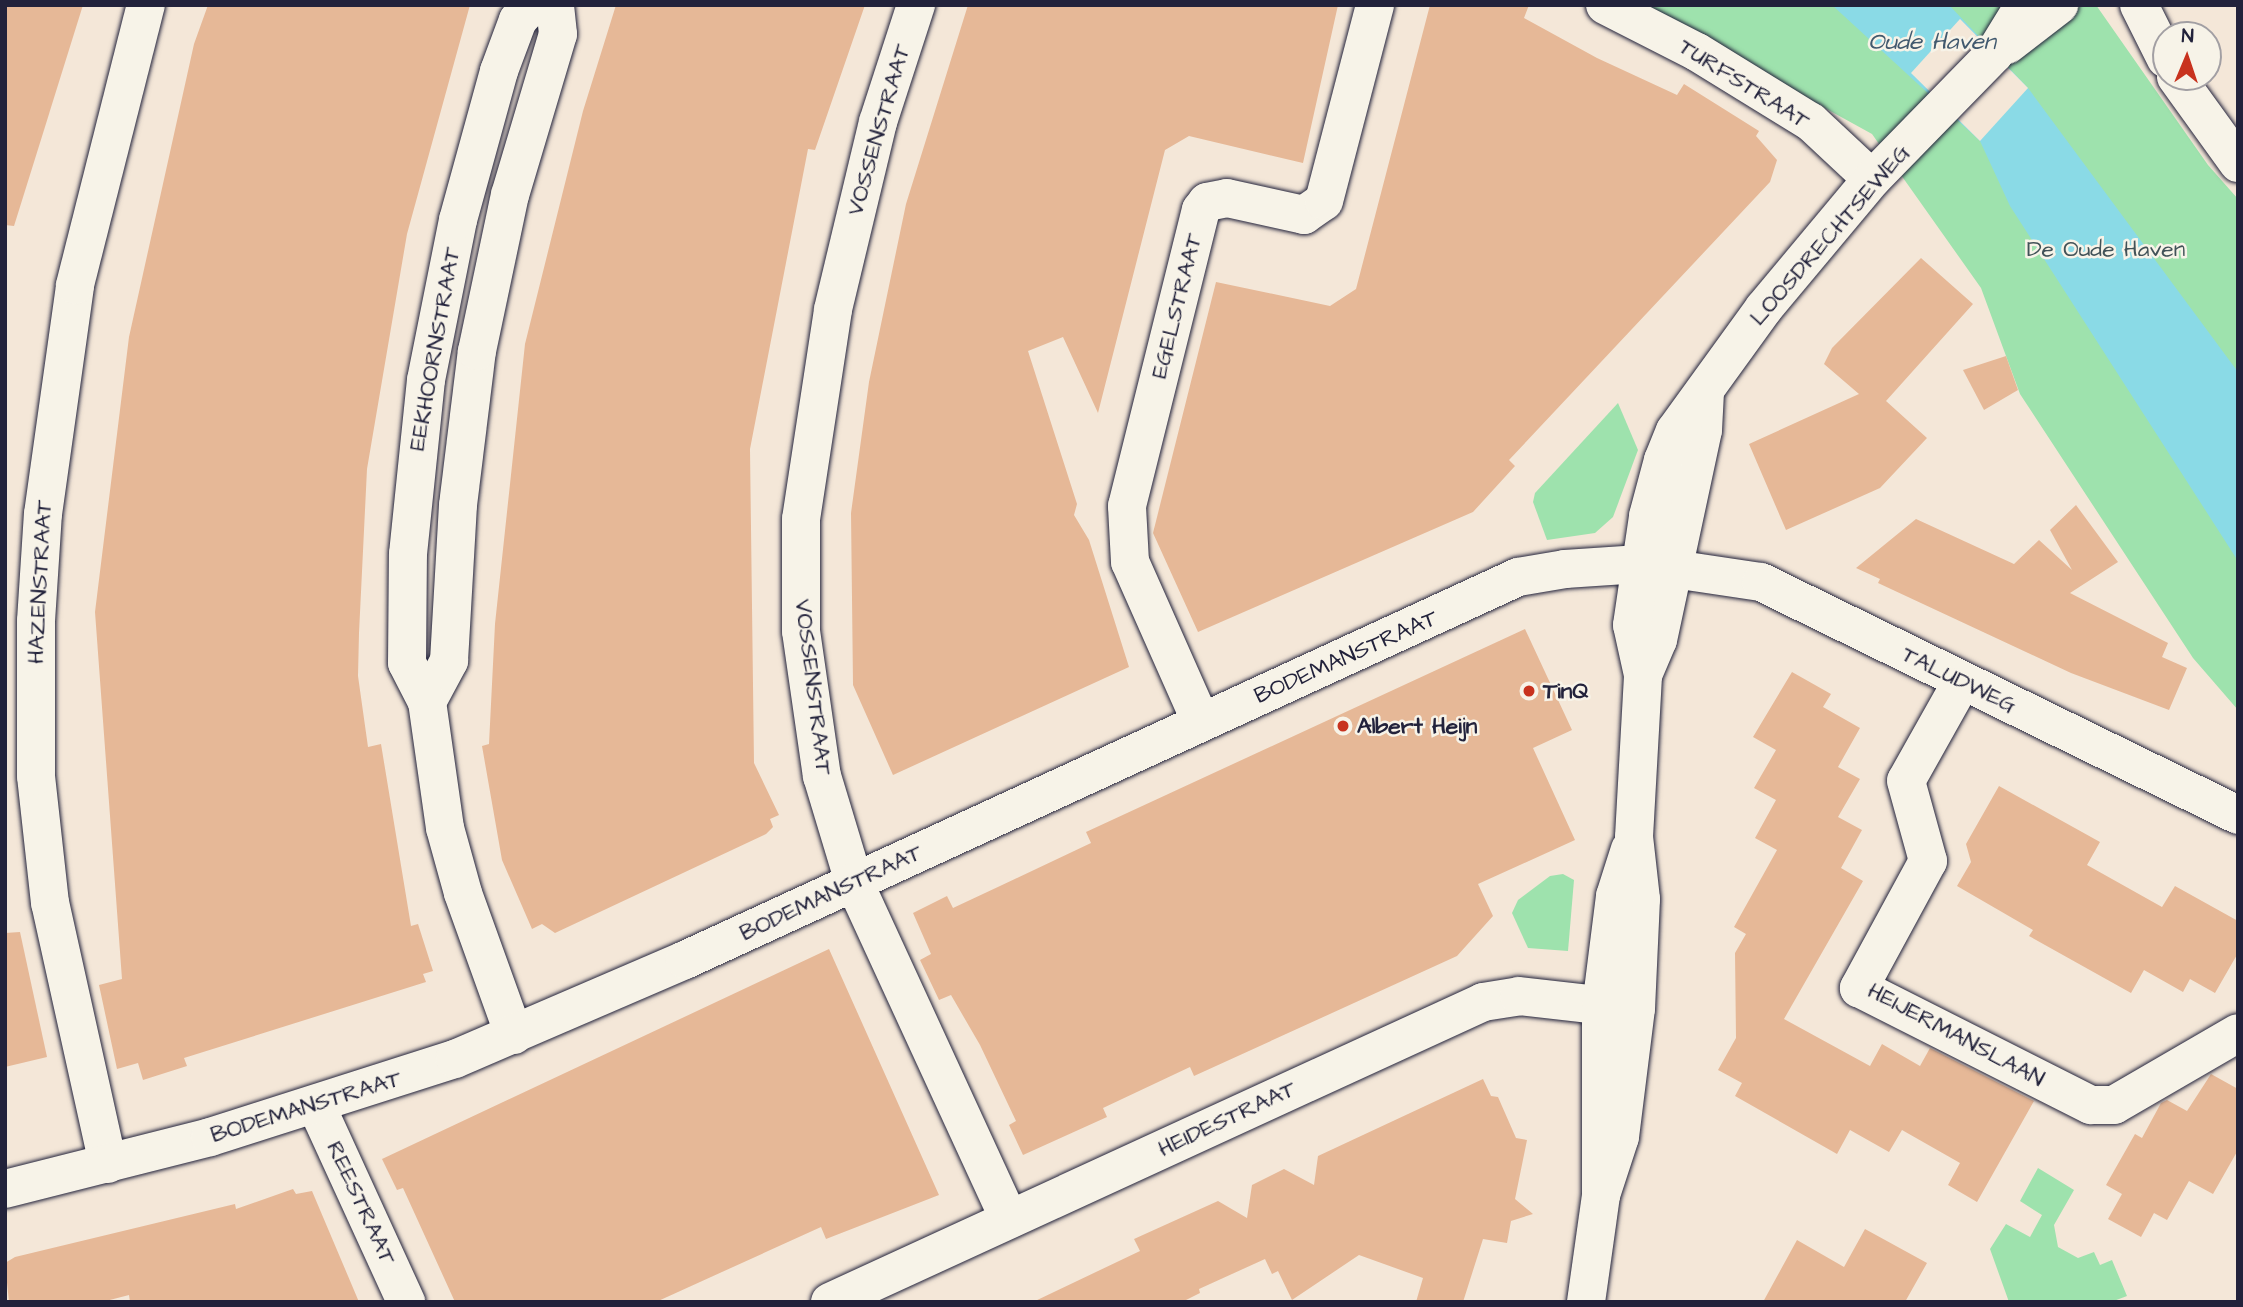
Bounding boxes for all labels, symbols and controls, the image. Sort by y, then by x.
north arrow [2152,21,2222,91]
text: N [2181,23,2194,50]
water label: Oude Haven [1868,29,1996,57]
street label: TURFSTRAAT [1674,33,1814,135]
street label: VOSSENSTRAAT [841,41,917,219]
street label: LOOSDRECHTSEWEG [1744,139,1916,331]
street label: EGELSTRAAT [1146,231,1208,381]
park label: De Oude Haven [2027,235,2185,263]
street label: EEKHOORNSTRAAT [404,245,466,453]
street label: HAZENSTRAAT [22,499,58,665]
street label: VOSSENSTRAAT [789,598,837,776]
street label: BODEMANSTRAAT [1250,604,1442,710]
street label: TALUDWEG [1897,640,2021,720]
place label: TinQ [1543,677,1589,705]
marker: TinQ [1521,683,1537,699]
place label: Albert Heijn [1357,712,1477,740]
marker: Albert Heijn [1335,718,1351,734]
street label: BODEMANSTRAAT [736,839,926,947]
street label: HEIJERMANSLAAN [1863,977,2049,1093]
street label: BODEMANSTRAAT [207,1065,405,1149]
street label: HEIDESTRAAT [1154,1075,1300,1163]
street label: REESTRAAT [320,1137,402,1269]

